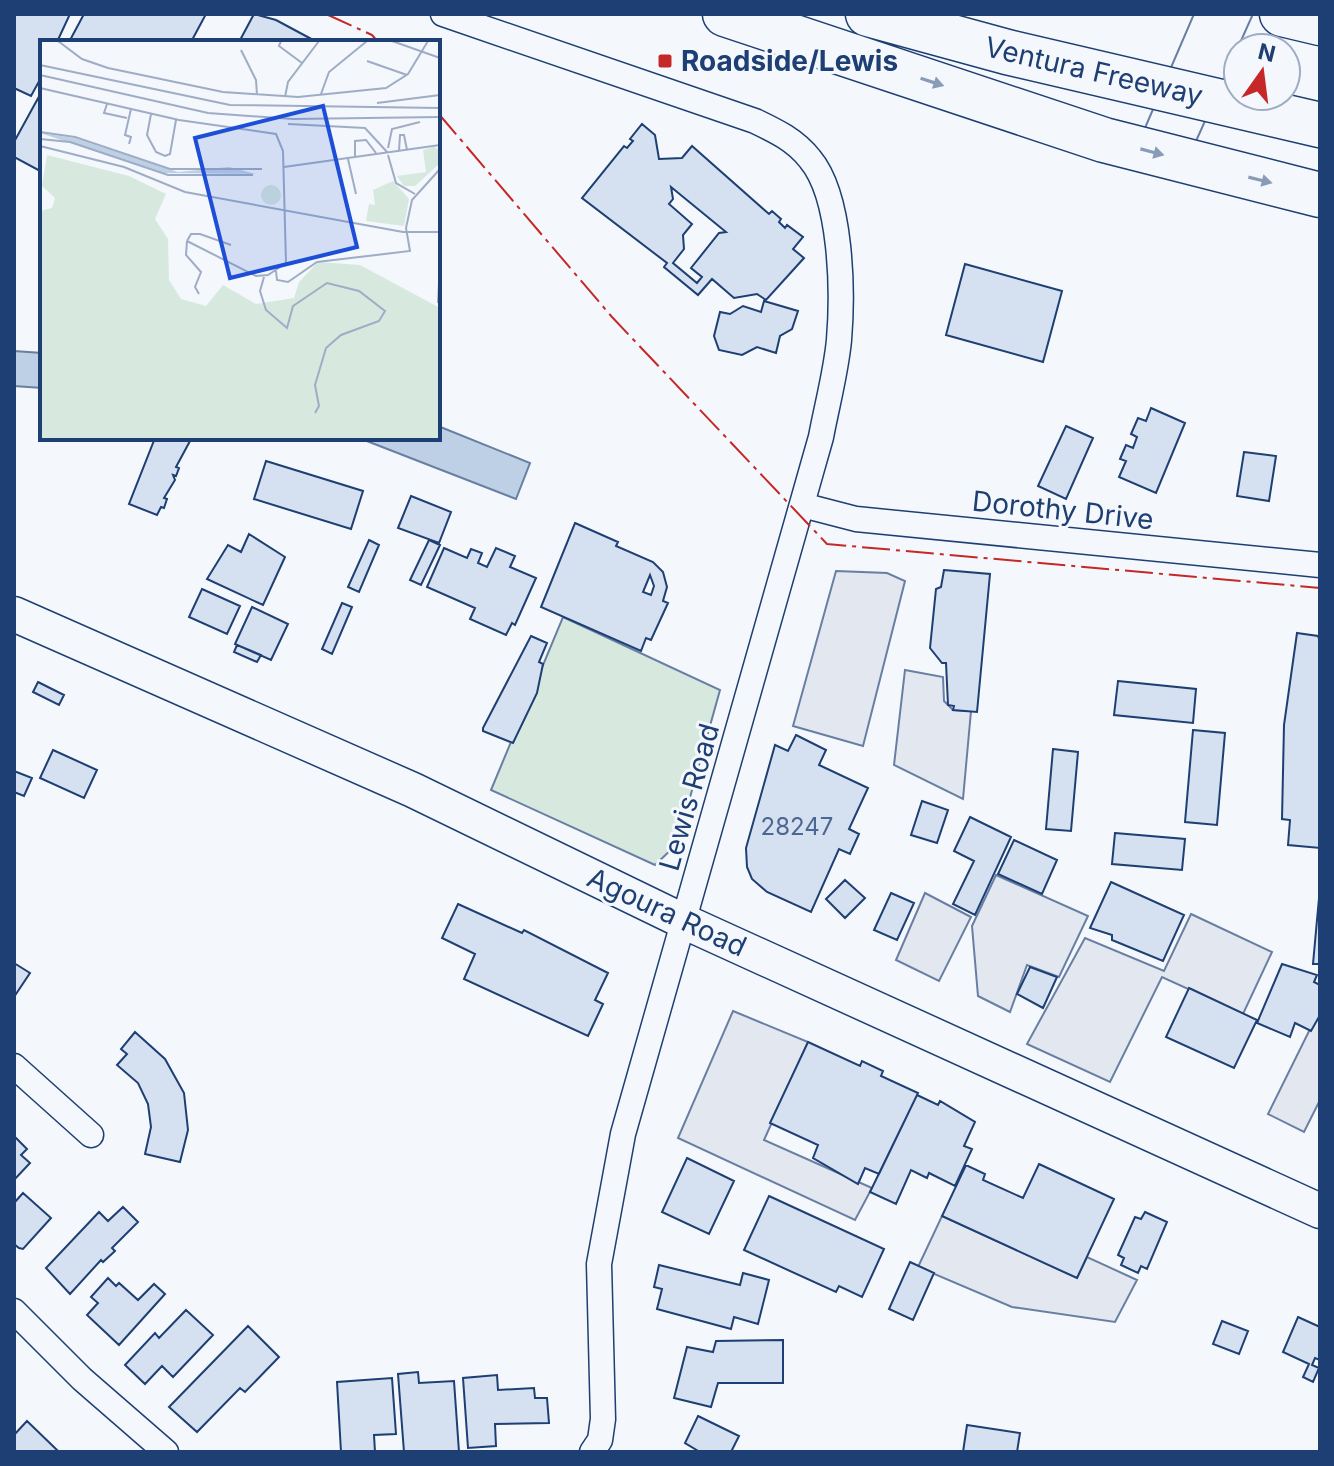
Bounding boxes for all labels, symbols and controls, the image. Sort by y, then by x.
street label: Ventura Freeway [982,29,1206,113]
north arrow [1222,32,1302,112]
text: N [1256,38,1278,67]
inset map [40,40,440,440]
place label: Roadside/Lewis [681,44,898,78]
marker: Roadside/Lewis [656,52,674,70]
one-way arrow [920,77,944,89]
one-way arrow [1140,147,1165,159]
one-way arrow [1248,175,1273,187]
street label: Dorothy Drive [971,484,1155,536]
street label: Lewis Road [652,719,726,875]
house number: 28247 [761,812,833,841]
street label: Agoura Road [582,860,752,964]

